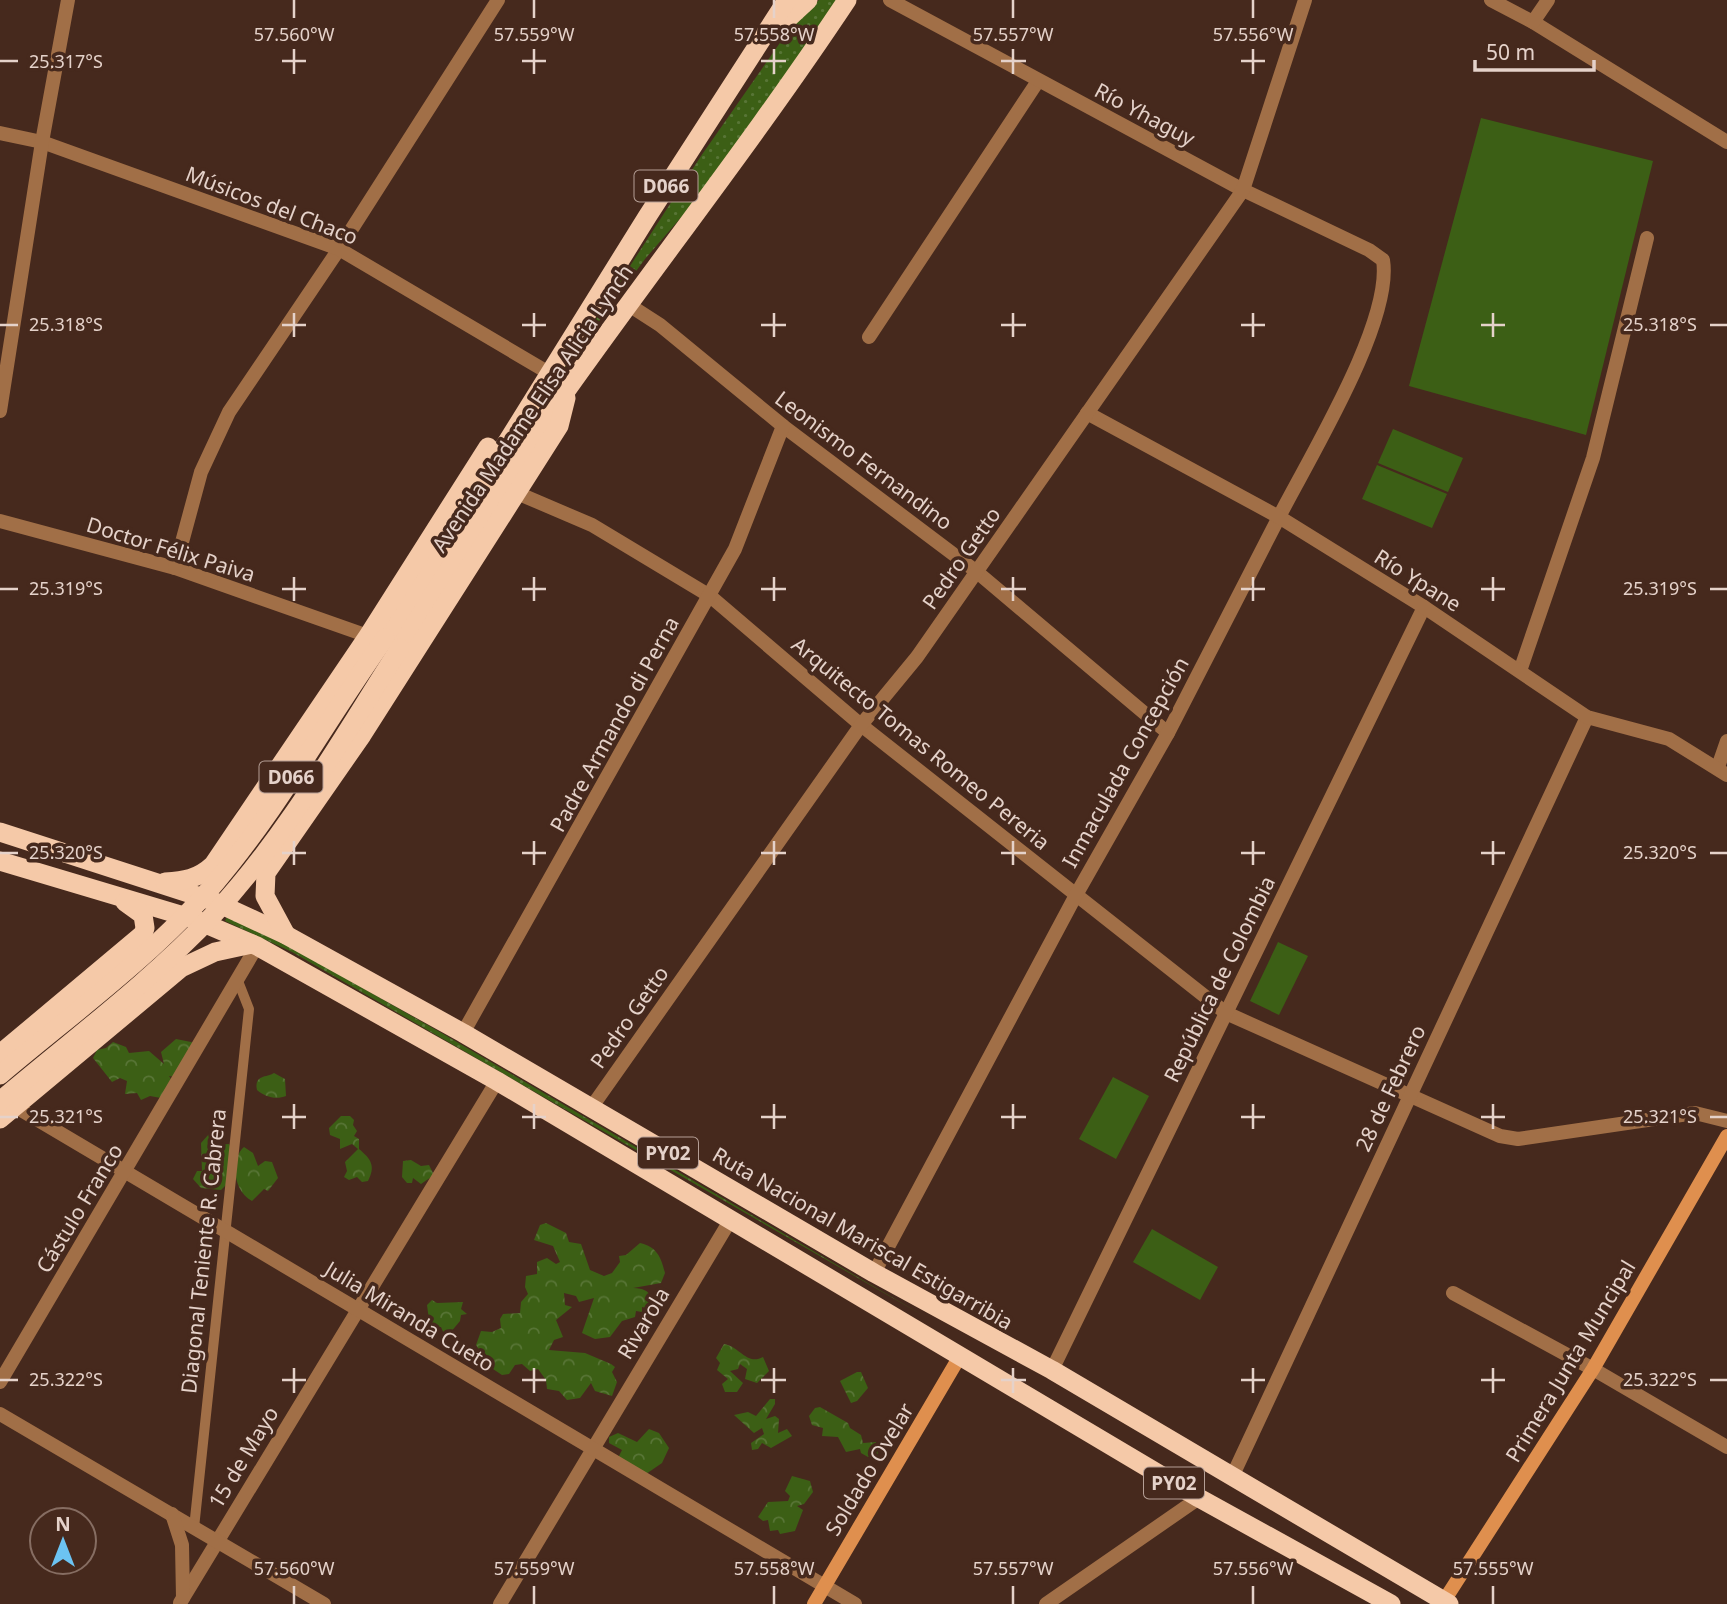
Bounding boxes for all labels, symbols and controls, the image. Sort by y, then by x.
text: 57.560°W [254,22,335,46]
text: 57.559°W [494,22,575,46]
text: 57.558°W [734,22,815,46]
text: 57.557°W [973,22,1054,46]
text: 57.556°W [1213,22,1294,46]
scale bar [1475,28,1594,72]
text: 50 m [1486,38,1535,66]
text: 25.317°S [29,49,103,73]
street label: Río Yhaguy [1090,76,1200,152]
street label: Músicos del Chaco [182,159,362,251]
road number: D066 [634,170,698,202]
street label: Avenida Madame Elisa Alicia Lynch [425,259,639,557]
text: 25.318°S [29,312,103,336]
text: 25.318°S [1623,312,1697,336]
street label: Leonismo Fernandino [770,384,958,536]
street label: Pedro Getto [915,501,1007,615]
street label: Doctor Félix Paiva [83,510,259,588]
street label: Río Ypane [1369,542,1467,618]
text: 25.319°S [29,576,103,600]
text: 25.319°S [1623,576,1697,600]
street label: Padre Armando di Perna [543,611,685,837]
street label: Arquitecto Tomas Romeo Pereria [786,630,1056,856]
street label: Inmaculada Concepción [1055,652,1195,872]
road number: D066 [260,762,322,792]
text: 25.320°S [29,840,103,864]
text: 25.320°S [1623,840,1697,864]
street label: República de Colombia [1157,871,1281,1087]
street label: Pedro Getto [583,960,675,1074]
street label: 28 de Febrero [1348,1020,1432,1156]
text: 25.321°S [29,1104,103,1128]
text: 25.321°S [1623,1104,1697,1128]
street label: Diagonal Teniente R. Cabrera [174,1107,232,1395]
street label: Cástulo Franco [29,1138,129,1278]
road number: PY02 [638,1138,698,1168]
street label: Ruta Nacional Mariscal Estigarribia [708,1140,1018,1336]
street label: Julia Miranda Cueto [318,1253,500,1378]
street label: Primera Junta Muncipal [1499,1255,1641,1467]
street label: Rivarola [611,1282,675,1364]
text: 25.322°S [29,1367,103,1391]
text: 25.322°S [1623,1367,1697,1391]
street label: Soldado Ovelar [818,1397,920,1541]
street label: 15 de Mayo [202,1401,284,1513]
road number: PY02 [1144,1468,1204,1498]
north arrow [28,1506,98,1576]
text: N [55,1511,71,1537]
text: 57.560°W [254,1556,335,1580]
text: 57.559°W [494,1556,575,1580]
text: 57.558°W [734,1556,815,1580]
text: 57.557°W [973,1556,1054,1580]
text: 57.556°W [1213,1556,1294,1580]
text: 57.555°W [1453,1556,1534,1580]

